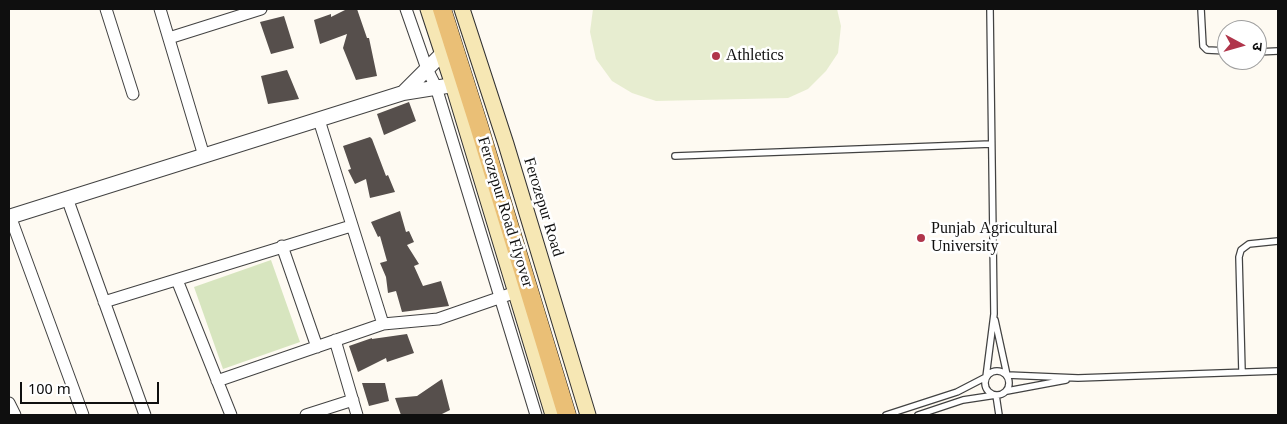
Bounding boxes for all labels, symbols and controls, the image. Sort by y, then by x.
north arrow [1217,20,1267,70]
text: उ [1247,41,1266,52]
place label: Athletics [726,46,790,66]
marker: Athletics [710,50,722,62]
street label: Ferozepur Road Flyover [470,125,540,299]
street label: Ferozepur Road [516,147,570,267]
place label: Punjab Agricultural University [931,219,1075,257]
marker: Punjab Agricultural University [915,232,927,244]
scale bar [22,372,161,404]
text: 100 m [28,381,71,400]

